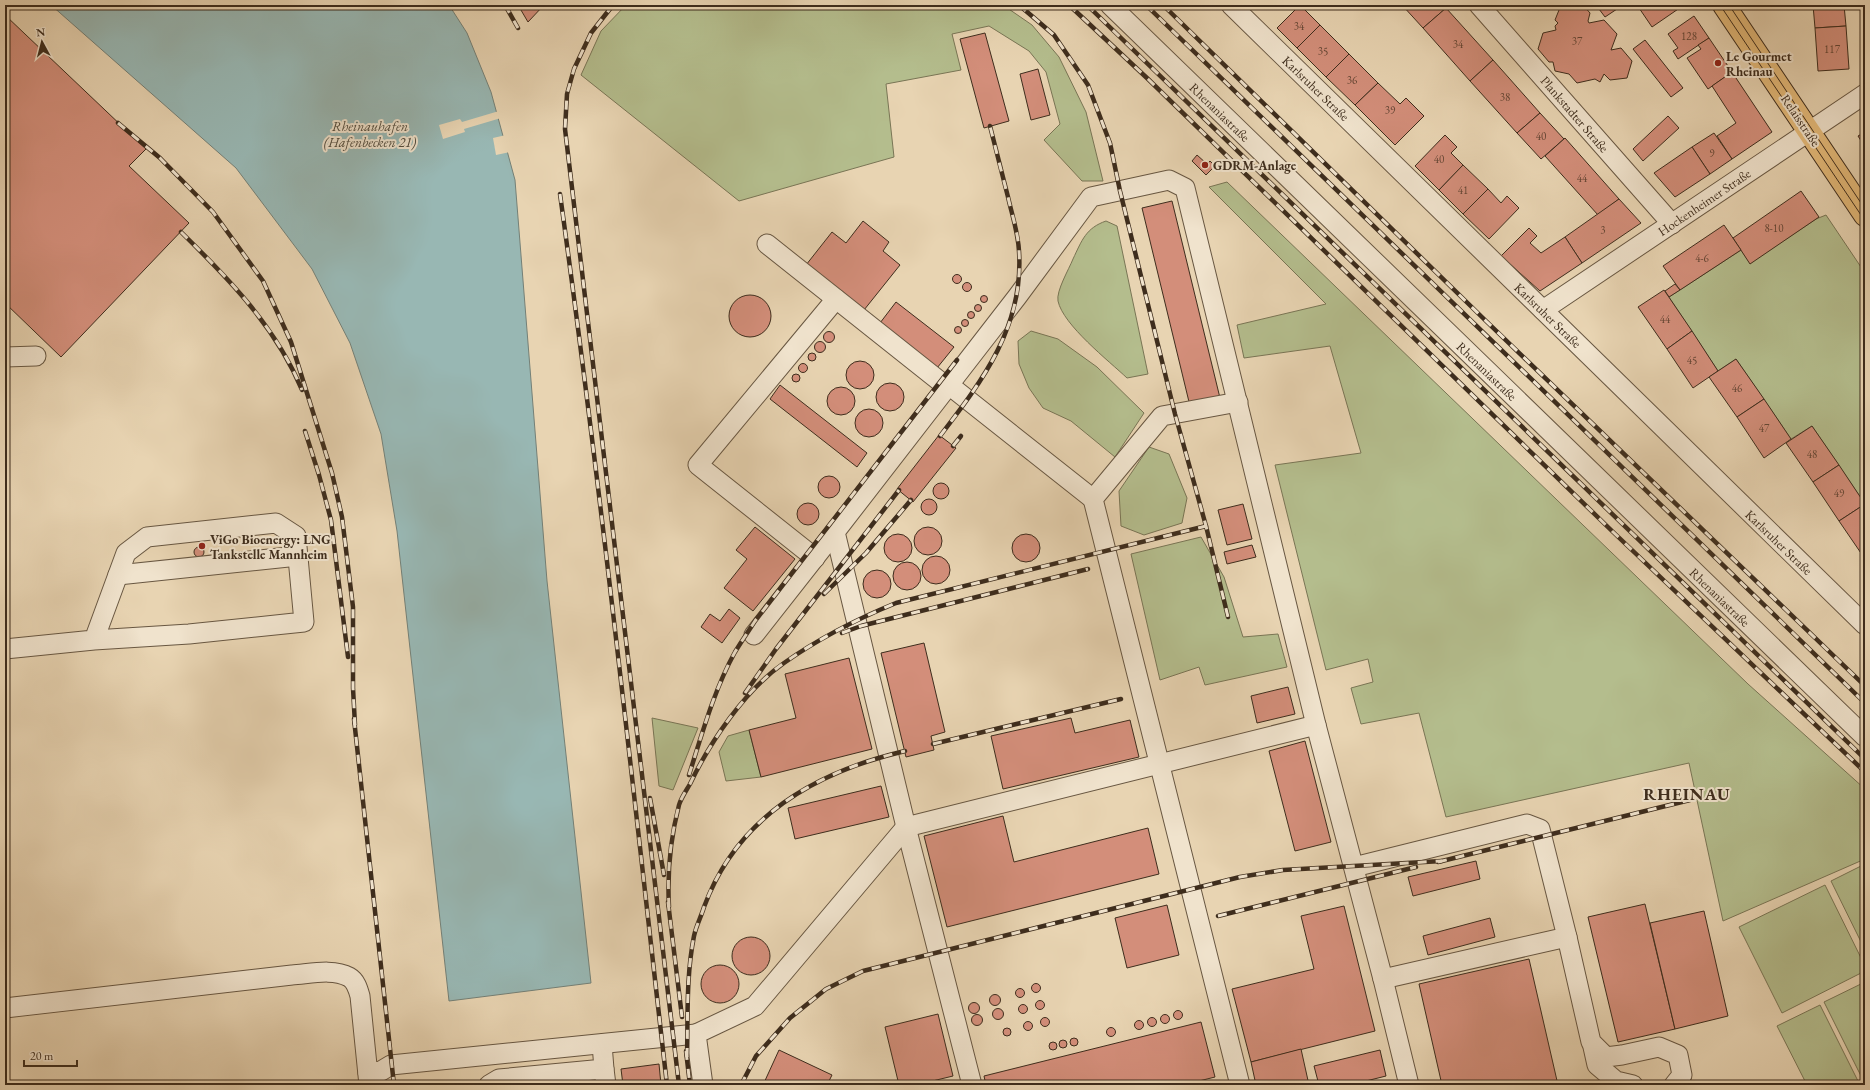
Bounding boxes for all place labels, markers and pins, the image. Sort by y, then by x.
place label: Le Gourmet Rheinau [1726,48,1792,80]
marker: Le Gourmet Rheinau [1713,58,1723,68]
place label: GDRM-Anlage [1213,157,1297,174]
marker: GDRM-Anlage [1200,160,1210,170]
place label: ViGo Bioenergy: LNG Tankstelle Mannheim [210,531,331,563]
marker: ViGo Bioenergy: LNG Tankstelle Mannheim [197,541,207,551]

